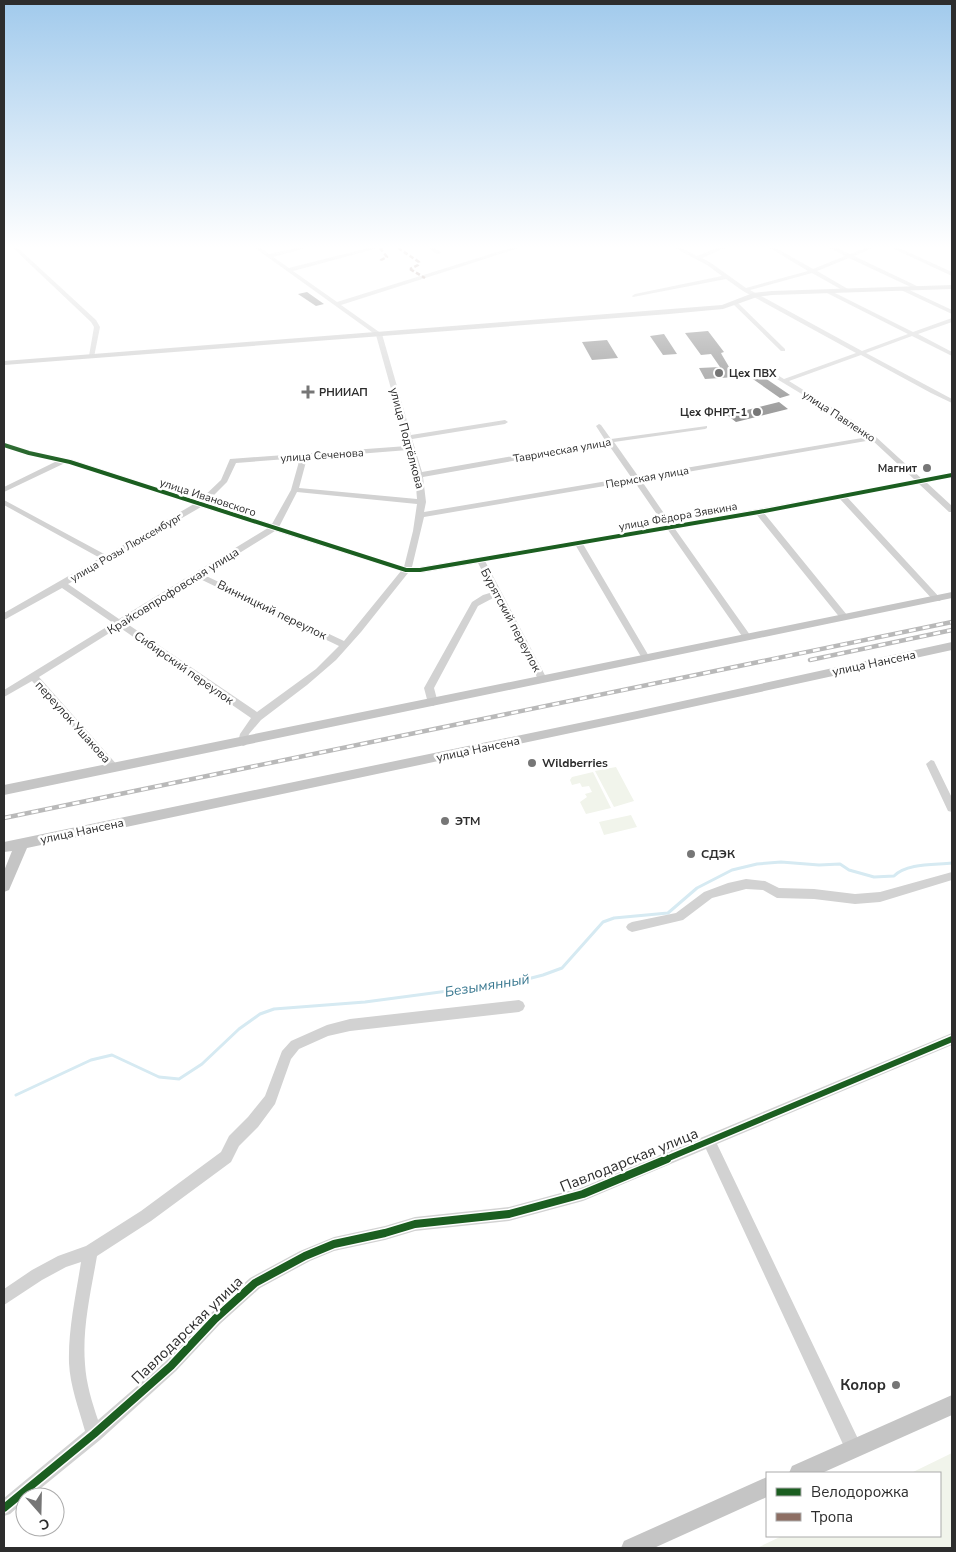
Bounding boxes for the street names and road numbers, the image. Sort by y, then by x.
street label: улица Подтёлкова [386,386,428,490]
street label: улица Павленко [799,387,878,446]
street label: Таврическая улица [512,434,612,466]
street label: улица Сеченова [280,445,364,466]
street label: Пермская улица [604,463,690,492]
street label: улица Ивановского [158,475,258,520]
street label: улица Фёдора Зявкина [618,499,739,534]
street label: улица Розы Люксембург [68,509,185,586]
street label: Крайсовпрофовская улица [104,544,242,638]
street label: Бурятский переулок [477,565,545,675]
street label: Винницкий переулок [215,577,330,644]
street label: Сибирский переулок [131,628,238,709]
street label: улица Нансена [831,646,917,680]
street label: переулок Ушакова [32,677,114,767]
street label: улица Нансена [435,732,521,766]
street label: улица Нансена [39,814,125,848]
street label: Павлодарская улица [557,1123,701,1197]
street label: Павлодарская улица [127,1272,247,1388]

